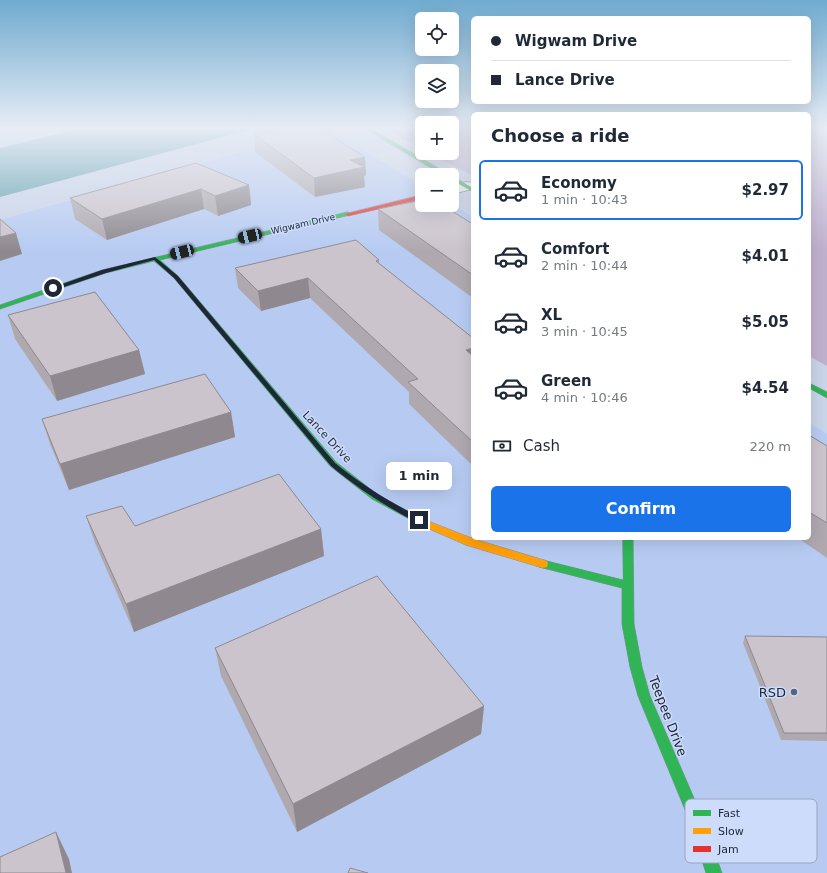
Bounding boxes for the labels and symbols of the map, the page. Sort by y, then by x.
street label: Wigwam Drive [270,212,336,236]
car [237,227,263,245]
car [169,243,195,261]
route start [44,279,62,297]
street label: Lance Drive [300,409,354,466]
callout: 1 min [386,462,452,490]
route end [410,511,428,529]
street label: Teepee Drive [645,673,690,758]
place label: RSD [759,685,786,700]
marker: RSD [789,687,799,697]
legend [685,799,817,863]
text: Fast [718,807,741,820]
text: Slow [718,825,744,838]
text: Jam [717,843,739,856]

